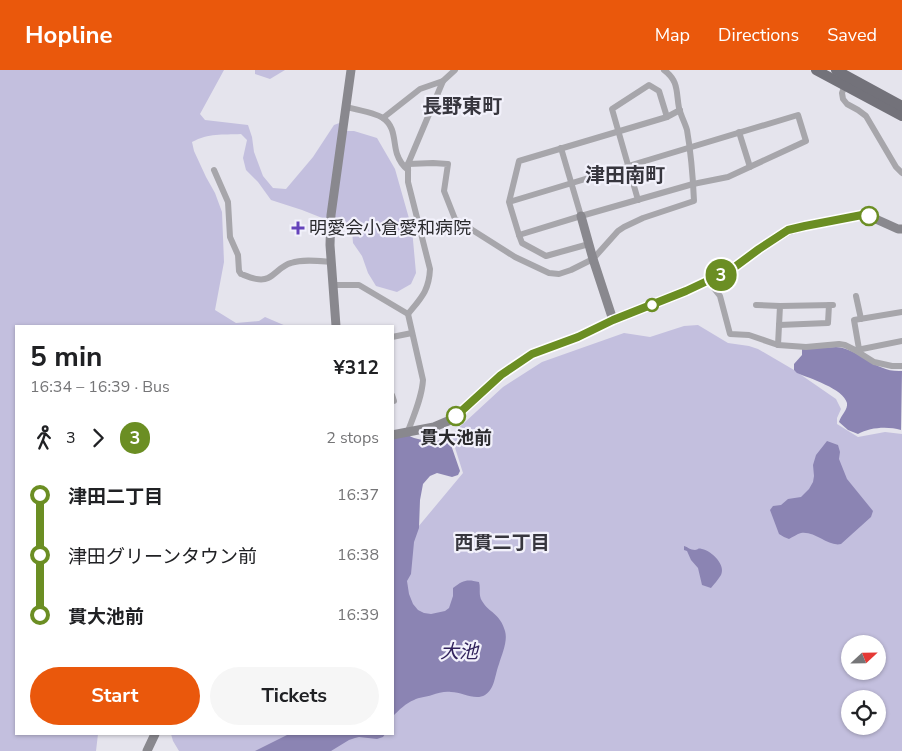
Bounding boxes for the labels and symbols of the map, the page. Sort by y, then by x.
district label: 長野東町 [422,93,502,120]
district label: 津田南町 [585,162,665,189]
unlabelled marker [859,206,879,226]
place label: 明愛会小倉愛和病院 [309,216,471,240]
marker: 明愛会小倉愛和病院 [291,221,305,235]
line badge: 3 [705,259,737,291]
unlabelled marker [645,298,659,312]
marker: 貫大池前 [446,406,466,426]
place label: 貫大池前 [420,426,492,450]
district label: 西貫二丁目 [454,530,550,556]
north arrow [841,635,886,680]
water label: 大池 [440,639,480,665]

